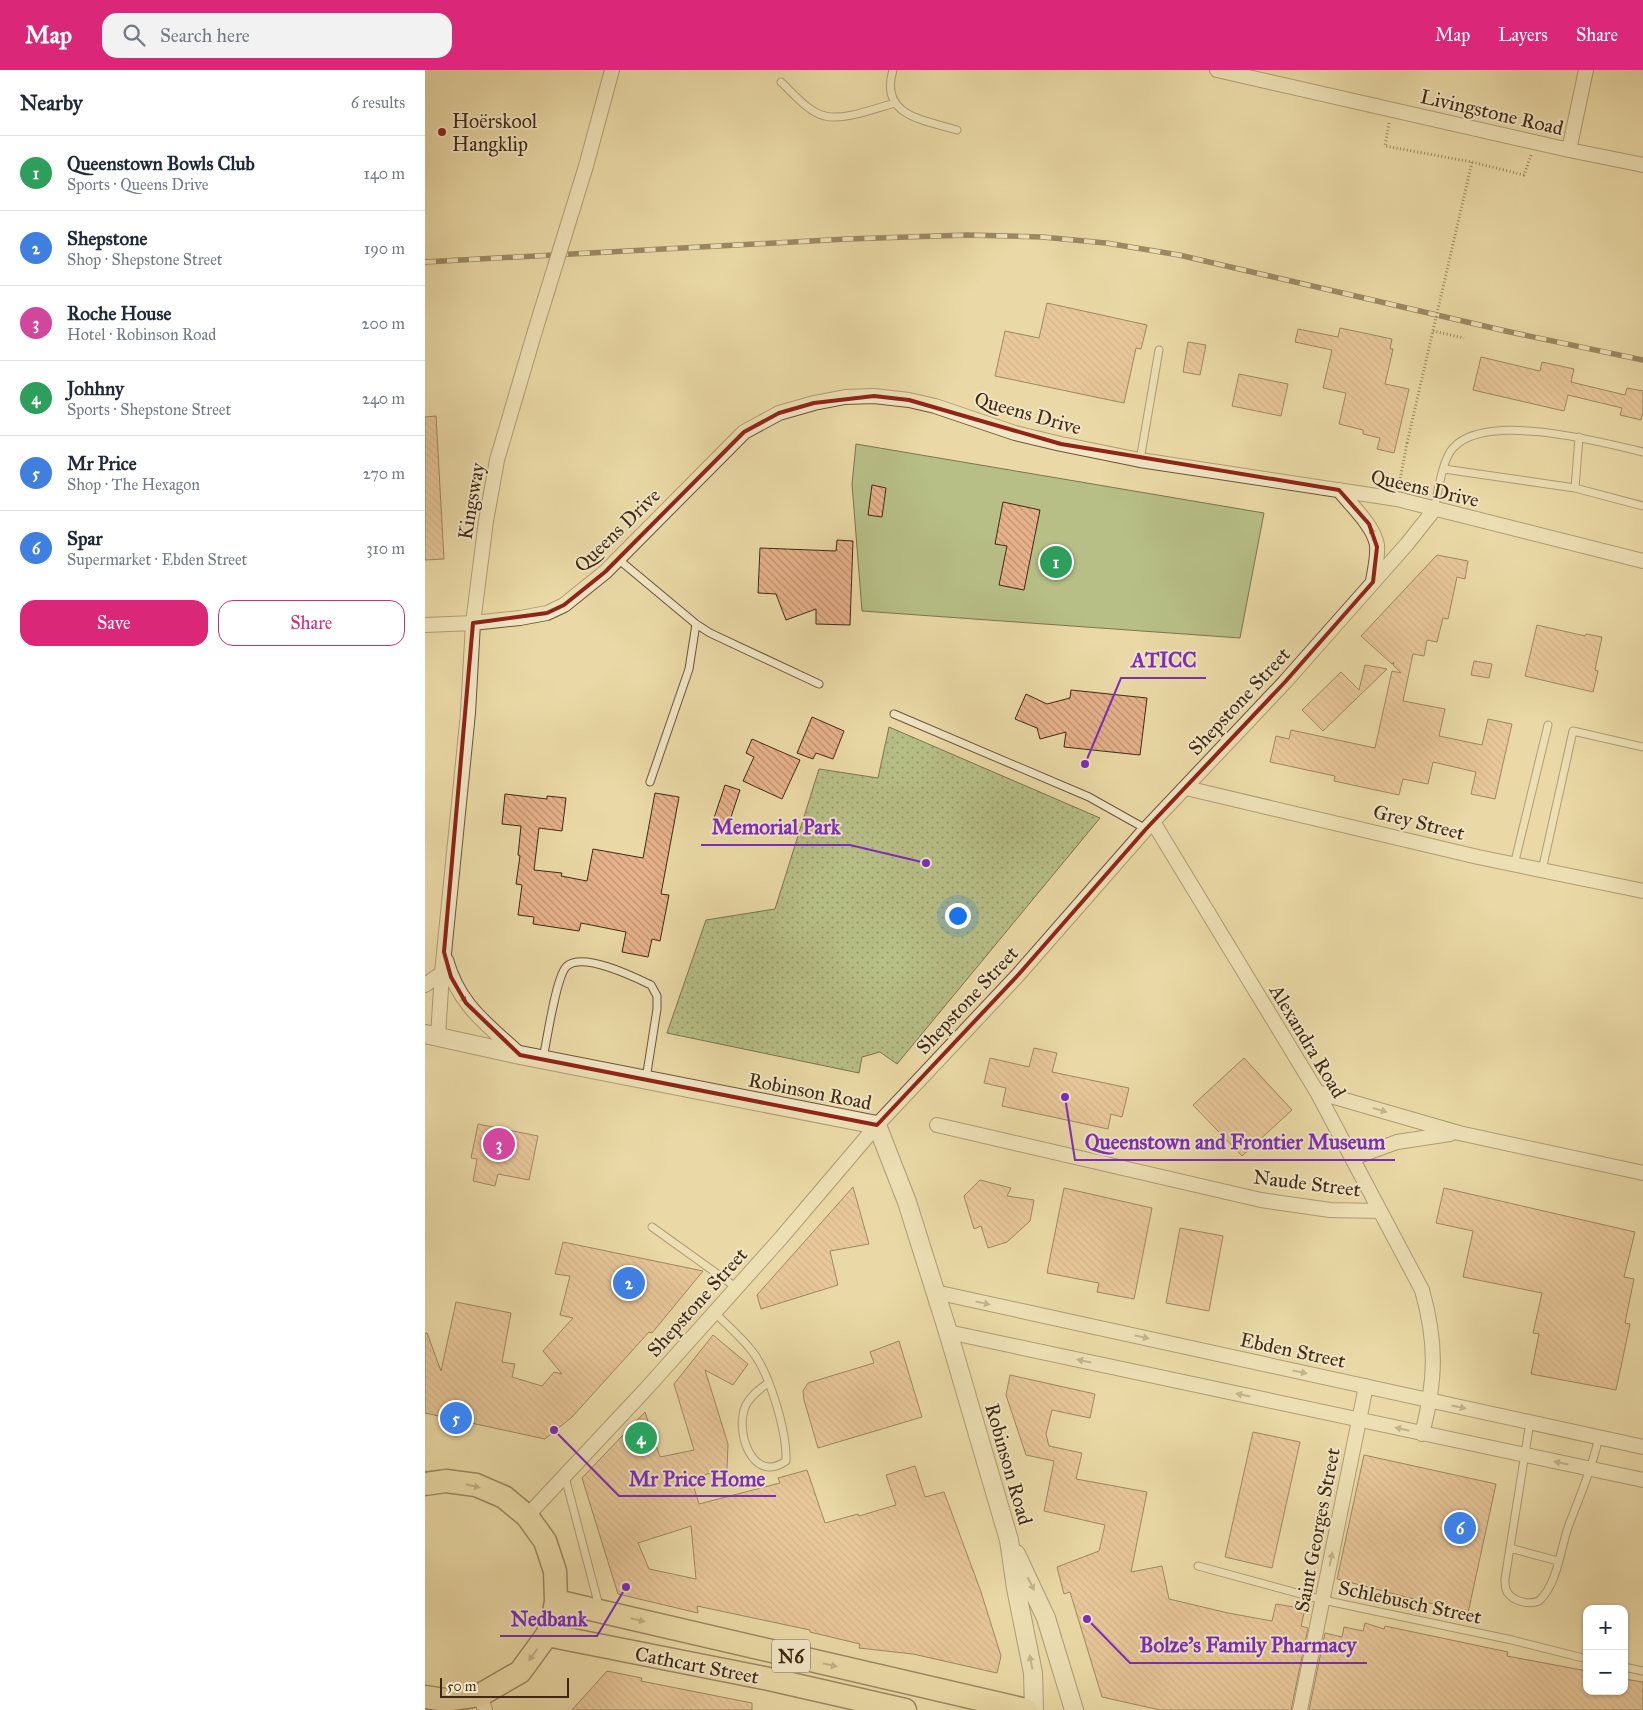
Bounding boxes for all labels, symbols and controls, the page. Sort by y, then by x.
search box [102,13,452,58]
text: Map [25,20,72,50]
icon: search [120,21,148,49]
text: Search here [160,24,250,47]
text: Map [1435,24,1470,46]
text: Layers [1498,24,1548,46]
text: Share [1576,24,1618,46]
street label: Livingstone Road [1418,84,1566,141]
text: Nearby [20,90,83,116]
text: 6 results [351,93,405,112]
place label: Hoërskool Hangklip [452,109,538,157]
marker: Hoërskool Hangklip [436,126,448,138]
text: Queenstown Bowls Club [67,152,255,175]
text: 1 [33,164,39,183]
text: 140 m [364,164,405,183]
text: Sports · Queens Drive [67,175,208,194]
text: Shepstone [67,227,147,250]
text: 2 [32,239,40,258]
text: 190 m [364,239,405,258]
text: Shop · Shepstone Street [67,250,223,269]
text: Roche House [67,302,171,325]
text: 3 [33,314,39,333]
text: 200 m [362,314,405,333]
text: Hotel · Robinson Road [67,325,216,344]
text: Johhny [67,377,124,400]
street label: Queens Drive [972,386,1084,440]
text: 4 [32,389,40,408]
text: 240 m [362,389,405,408]
text: Sports · Shepstone Street [67,400,231,419]
text: Mr Price [67,452,137,475]
street label: Kingsway [452,460,491,542]
text: 5 [32,464,40,483]
text: 270 m [363,464,405,483]
street label: Queens Drive [1369,464,1481,512]
text: Shop · The Hexagon [67,475,200,494]
street label: Queens Drive [569,483,665,577]
one-way arrow [1369,526,1377,541]
text: Spar [67,527,103,550]
text: 6 [32,539,40,558]
text: 310 m [366,539,405,558]
pin: 1 [1040,543,1072,581]
text: Supermarket · Ebden Street [67,550,247,569]
button: Save [20,600,208,646]
button: Share [218,600,405,646]
callout: ATICC [1121,642,1206,678]
street label: Shepstone Street [1183,642,1295,760]
text: ATICC [1129,647,1197,673]
street label: Grey Street [1371,799,1467,845]
callout: Memorial Park [701,809,850,845]
text: Memorial Park [711,814,842,840]
your location [945,903,971,929]
street label: Shepstone Street [911,941,1023,1059]
street label: Alexandra Road [1264,979,1351,1102]
one-way arrow [457,990,467,1004]
street label: Robinson Road [746,1067,874,1115]
one-way arrow [1373,1107,1388,1115]
callout: Queenstown and Frontier Museum [1075,1124,1395,1160]
pin: 3 [483,1125,515,1163]
text: Queenstown and Frontier Museum [1085,1129,1386,1155]
street label: Naude Street [1252,1165,1362,1201]
street label: Shepstone Street [642,1242,752,1362]
pin: 2 [613,1264,645,1302]
one-way arrow [975,1299,991,1307]
street label: Ebden Street [1238,1327,1348,1373]
one-way arrow [1134,1334,1150,1342]
one-way arrow [1077,1357,1092,1365]
one-way arrow [1293,1368,1308,1376]
one-way arrow [1236,1391,1251,1399]
pin: 5 [440,1399,472,1437]
street label: Robinson Road [980,1400,1038,1528]
one-way arrow [1452,1404,1468,1412]
pin: 4 [625,1419,657,1457]
one-way arrow [1395,1425,1410,1433]
street label: Saint Georges Street [1289,1446,1346,1615]
one-way arrow [1554,1459,1569,1467]
callout: Mr Price Home [619,1460,776,1496]
text: Mr Price Home [629,1466,766,1492]
one-way arrow [466,1482,481,1490]
pin: 6 [1444,1509,1476,1547]
one-way arrow [1328,1551,1336,1567]
street label: Schlebusch Street [1336,1575,1484,1629]
one-way arrow [1027,1577,1035,1591]
callout: Nedbank [500,1600,597,1636]
map controls [1583,1605,1628,1695]
button: + [1583,1605,1628,1650]
text: Nedbank [511,1606,589,1632]
one-way arrow [630,1616,645,1624]
callout: Bolze's Family Pharmacy [1130,1627,1367,1663]
text: Bolze's Family Pharmacy [1140,1632,1358,1658]
road number: N6 [772,1640,810,1672]
street label: Cathcart Street [633,1641,761,1689]
one-way arrow [528,1648,538,1662]
button: − [1583,1650,1628,1695]
one-way arrow [1027,1654,1035,1669]
one-way arrow [823,1661,838,1669]
scale bar [440,1675,569,1698]
text: 50 m [447,1678,476,1695]

